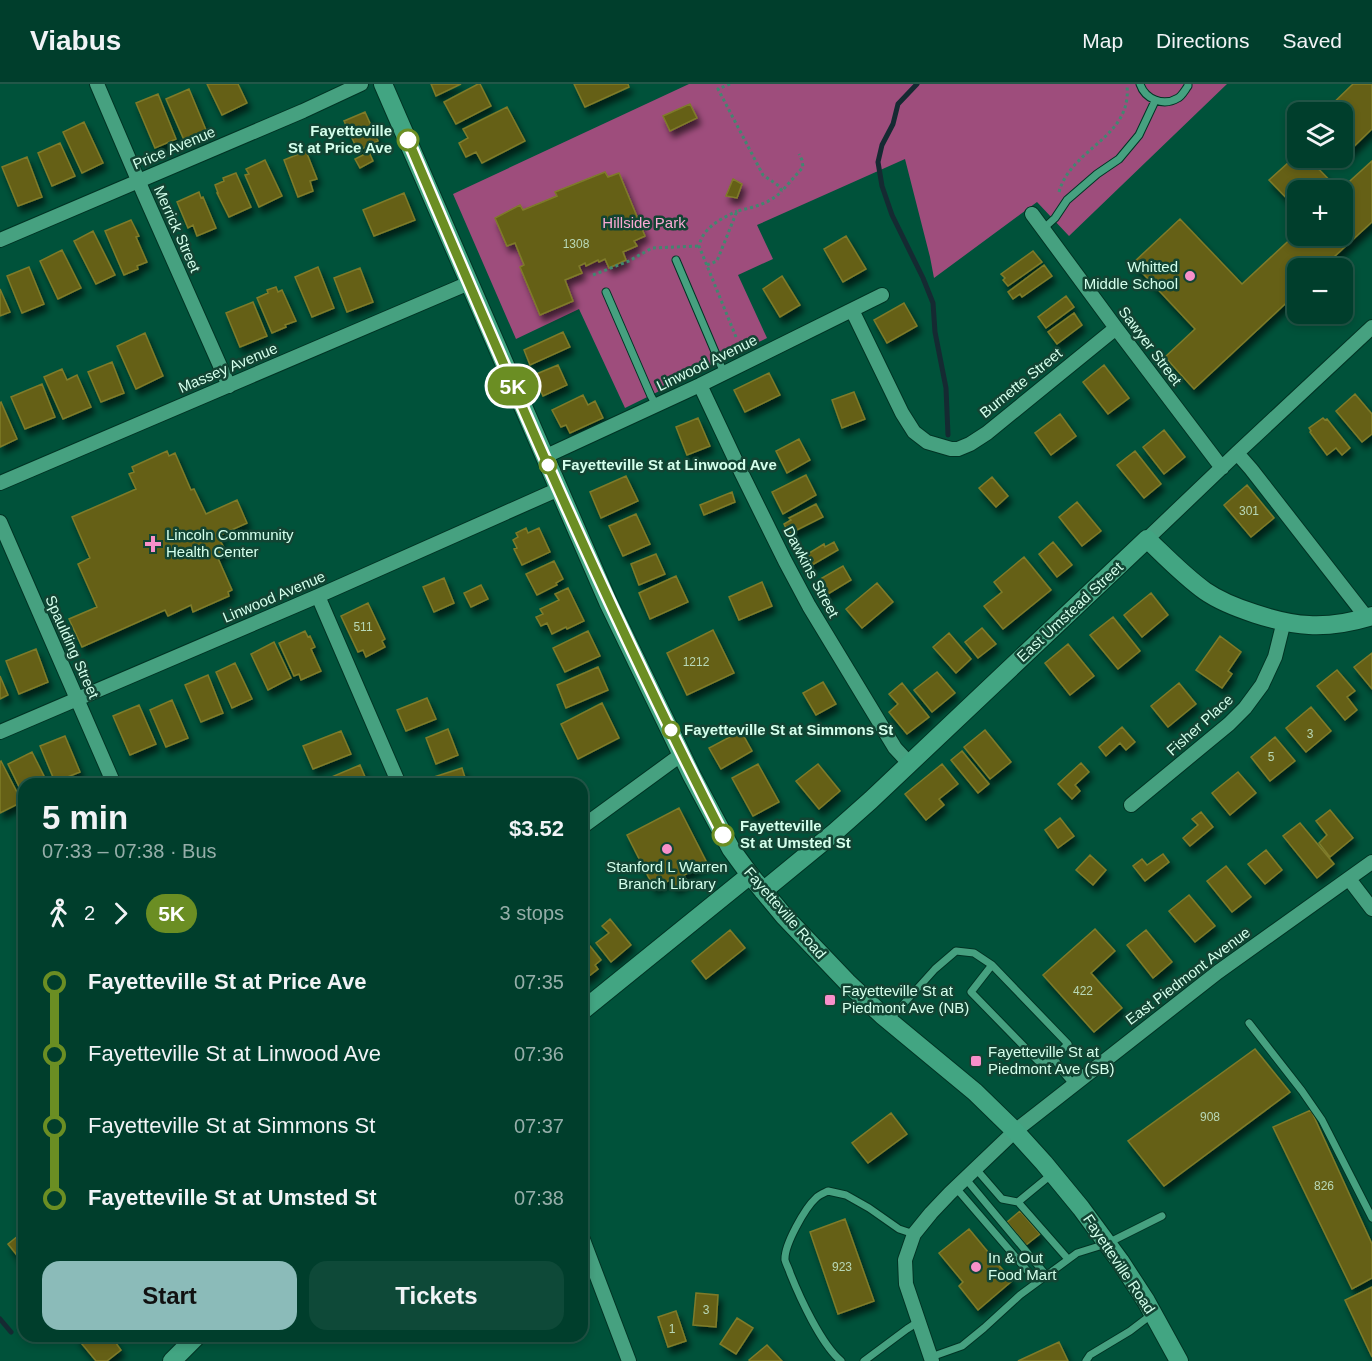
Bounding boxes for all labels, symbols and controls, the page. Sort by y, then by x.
text: Viabus [30,25,121,56]
text: Map [1082,29,1123,52]
text: Directions [1156,29,1249,52]
text: Saved [1282,29,1342,52]
map controls [1287,102,1353,324]
button: layers [1287,102,1353,168]
street label: Price Avenue [130,122,218,173]
place label: Fayetteville St at Price Ave [288,122,392,156]
marker: Fayetteville St at Price Ave [397,129,419,151]
button: + [1287,180,1353,246]
street label: Merrick Street [151,183,205,276]
park label: Hillside Park [602,214,686,231]
house number: 1308 [563,237,590,251]
place label: Whitted Middle School [1084,258,1178,292]
button: − [1287,258,1353,324]
marker: Whitted Middle School [1183,269,1197,283]
street label: Sawyer Street [1115,303,1186,389]
street label: Linwood Avenue [654,331,760,394]
street label: Massey Avenue [176,339,280,396]
street label: Burnette Street [976,344,1066,421]
line badge: 5K [486,366,540,406]
text: 5K [500,375,526,398]
marker: Fayetteville St at Linwood Ave [539,456,557,474]
place label: Fayetteville St at Linwood Ave [562,456,777,473]
house number: 301 [1239,504,1259,518]
street label: Dawkins Street [780,523,843,621]
place label: Lincoln Community Health Center [166,526,294,560]
marker: Lincoln Community Health Center [144,535,162,553]
street label: East Umstead Street [1013,558,1127,665]
street label: Linwood Avenue [220,567,328,626]
street label: Spaulding Street [42,593,103,702]
house number: 511 [353,620,373,634]
house number: 1212 [683,655,710,669]
street label: Fisher Place [1163,690,1236,759]
marker: Fayetteville St at Simmons St [662,721,680,739]
place label: Fayetteville St at Simmons St [684,721,893,738]
house number: 3 [1307,727,1314,741]
house number: 5 [1268,750,1275,764]
text: 5 min [42,799,128,836]
text: $3.52 [509,816,564,841]
place label: Fayetteville St at Umsted St [740,817,851,851]
marker: Fayetteville St at Umsted St [712,824,734,846]
text: 07:33 – 07:38 · Bus [42,840,217,862]
marker: Stanford L Warren Branch Library [660,842,674,856]
place label: Stanford L Warren Branch Library [606,858,728,892]
street label: Fayetteville Road [741,863,830,962]
icon: walk [42,897,75,930]
icon: forward [104,897,137,930]
text: 2 [84,902,95,924]
text: 5K [158,902,185,925]
text: 3 stops [500,902,564,924]
street label: East Piedmont Avenue [1122,923,1253,1028]
text: Fayetteville St at Price Ave [88,969,366,994]
text: 07:35 [514,971,564,993]
place label: Fayetteville St at Piedmont Ave (NB) [842,982,969,1016]
house number: 422 [1073,984,1093,998]
marker: Fayetteville St at Piedmont Ave (NB) [823,993,837,1007]
text: Fayetteville St at Linwood Ave [88,1041,381,1066]
text: 07:36 [514,1043,564,1065]
place label: Fayetteville St at Piedmont Ave (SB) [988,1043,1114,1077]
marker: Fayetteville St at Piedmont Ave (SB) [969,1054,983,1068]
house number: 908 [1200,1110,1220,1124]
text: Fayetteville St at Simmons St [88,1113,375,1138]
text: 07:37 [514,1115,564,1137]
house number: 826 [1314,1179,1334,1193]
text: Fayetteville St at Umsted St [88,1185,377,1210]
text: 07:38 [514,1187,564,1209]
street label: Fayetteville Road [1080,1211,1159,1317]
place label: In & Out Food Mart [988,1249,1057,1283]
house number: 923 [832,1260,852,1274]
marker: In & Out Food Mart [969,1260,983,1274]
button: Start [42,1261,297,1330]
button: Tickets [309,1261,564,1330]
house number: 3 [703,1303,710,1317]
house number: 1 [669,1322,676,1336]

